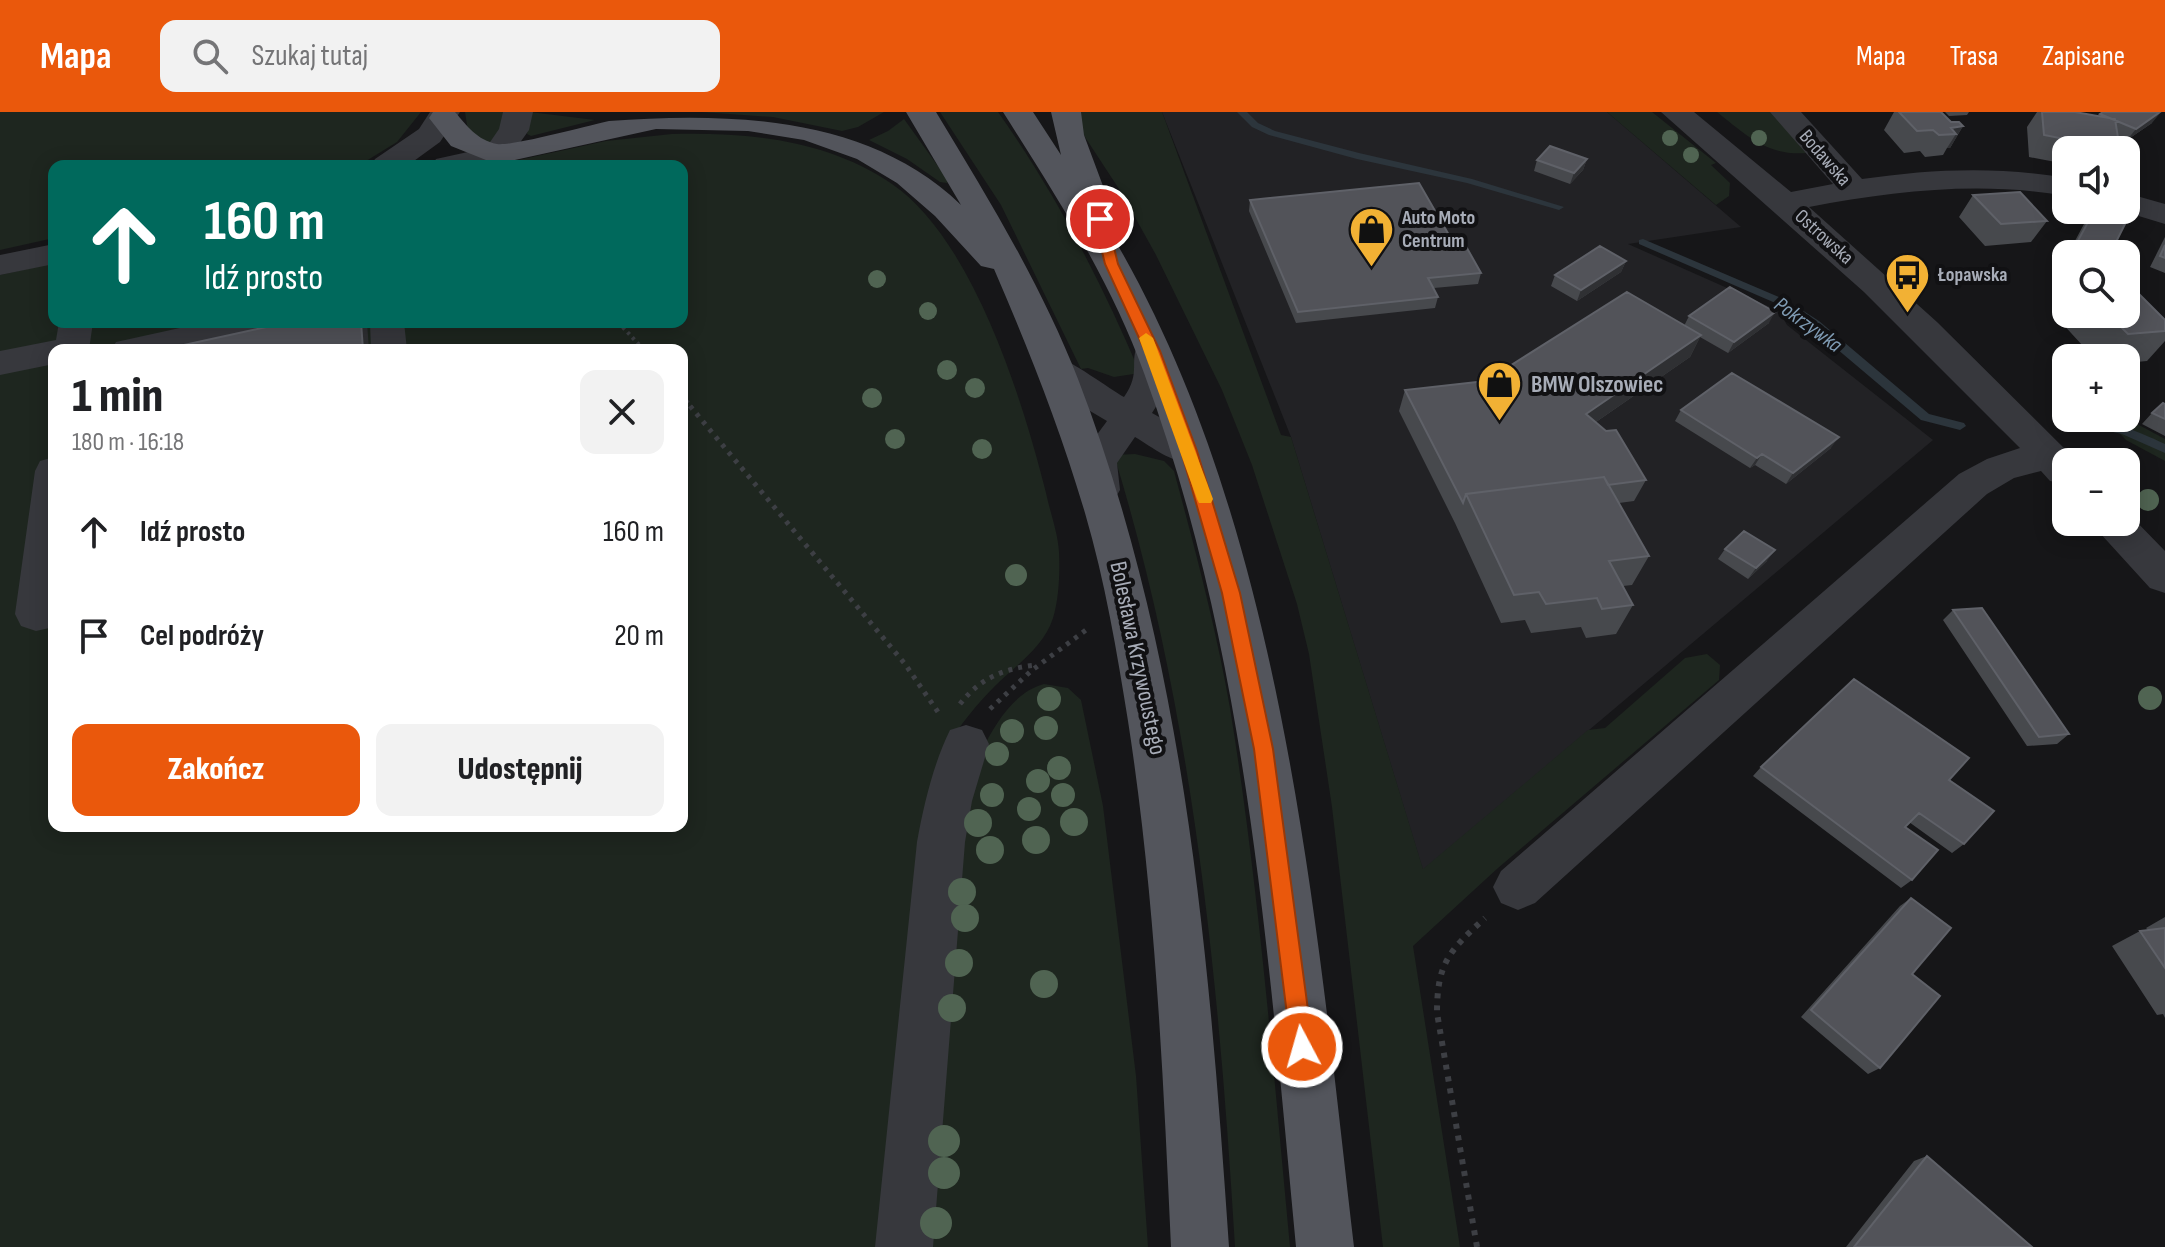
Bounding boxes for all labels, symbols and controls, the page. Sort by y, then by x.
search box [160,20,720,92]
text: Mapa [40,34,112,79]
icon: search [188,34,232,78]
text: Szukaj tutaj [252,38,368,74]
text: Mapa [1856,40,1906,73]
text: Trasa [1950,40,1998,73]
text: Zapisane [2042,40,2125,73]
street label: Bodawska [1794,125,1856,191]
map controls [2052,136,2140,536]
button: sound [2052,136,2140,224]
pin [1066,185,1134,253]
text: 160 m [204,189,325,256]
icon: ahead [72,192,176,296]
icon: arrive [1078,197,1122,241]
street label: Ostrowska [1790,204,1858,270]
shop icon: Auto Moto Centrum [1347,205,1395,268]
place label: Auto Moto Centrum [1401,206,1475,253]
button: search [2052,240,2140,328]
bus stop icon: Łopawska [1883,251,1931,314]
text: Idź prosto [204,257,323,300]
place label: Łopawska [1937,263,2008,287]
water label: Pokrzywka [1769,291,1847,359]
button: + [2052,344,2140,432]
shop icon: BMW Olszowiec [1476,360,1524,423]
text: 1 min [72,368,163,425]
button: close [580,370,664,454]
place label: BMW Olszowiec [1531,370,1663,399]
text: 180 m · 16:18 [72,427,184,458]
button: − [2052,448,2140,536]
icon: ahead [72,510,116,554]
text: Idź prosto [140,514,245,550]
text: 160 m [603,514,664,550]
street label: Bolesława Krzywoustego [1103,559,1173,757]
icon: arrive [72,614,116,658]
text: Cel podróży [140,618,264,654]
text: 20 m [614,618,664,654]
button: Zakończ [72,724,360,816]
button: Udostępnij [376,724,664,816]
position arrow [1260,1005,1344,1089]

